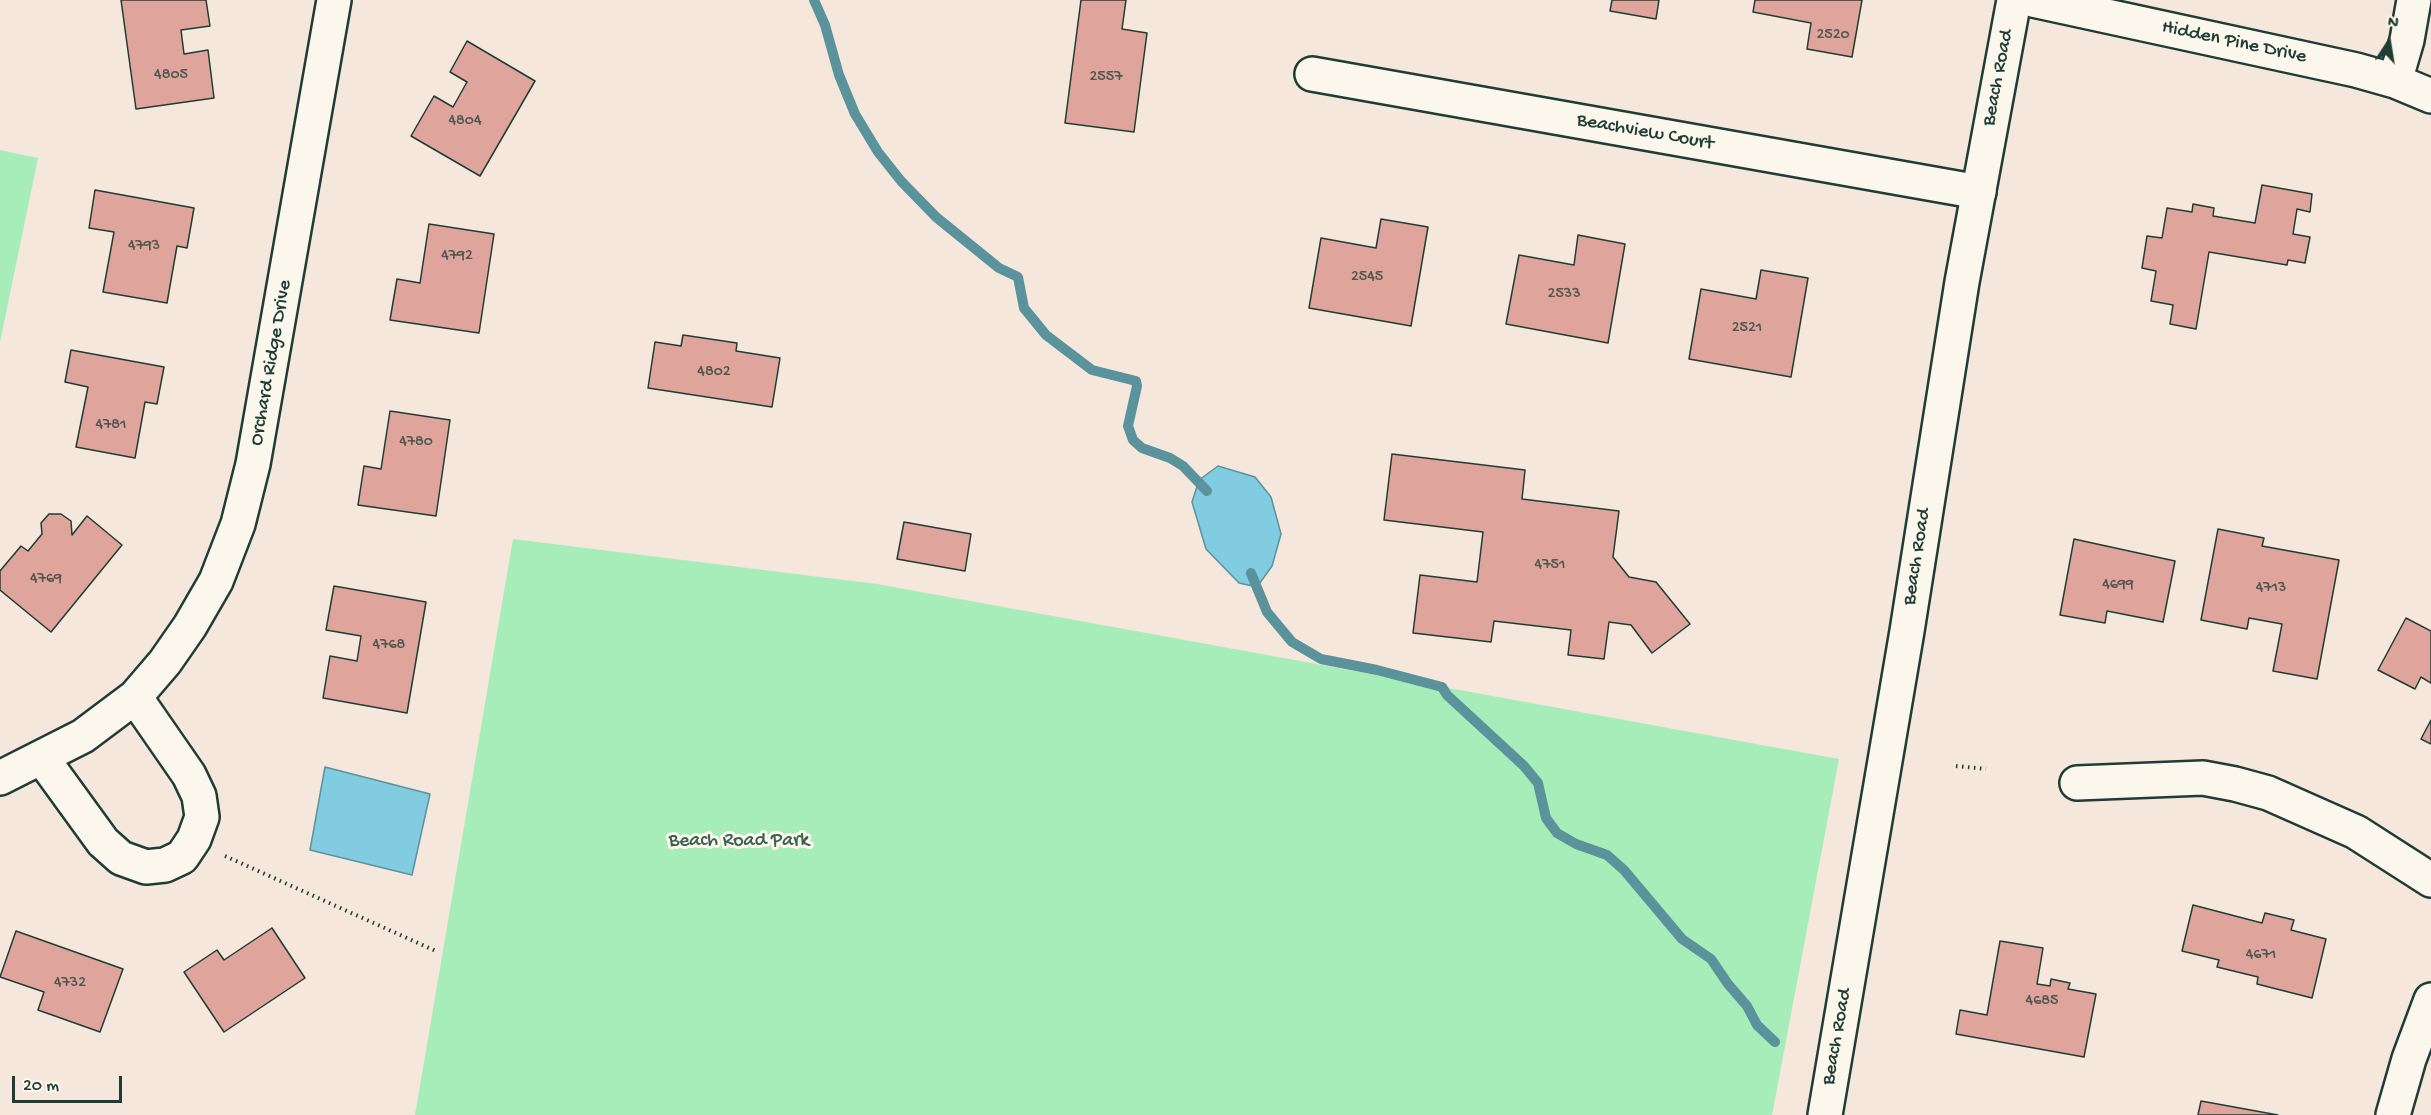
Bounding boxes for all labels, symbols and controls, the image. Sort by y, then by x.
north arrow [2359,12,2419,72]
text: N [2386,14,2400,34]
street label: Hidden Pine Drive [2159,16,2309,70]
house number: 2520 [1816,26,1850,46]
street label: Beach Road [1978,28,2020,128]
house number: 4805 [154,66,188,86]
house number: 2557 [1090,68,1122,88]
street label: Beachview Court [1575,109,1715,157]
house number: 4804 [449,112,481,132]
house number: 4793 [128,237,160,257]
house number: 4792 [441,247,473,267]
house number: 2545 [1351,268,1383,288]
street label: Orchard Ridge Drive [246,278,298,448]
house number: 2533 [1548,285,1580,305]
house number: 2521 [1732,319,1762,339]
house number: 4802 [697,363,731,383]
house number: 4781 [95,416,127,436]
house number: 4780 [399,433,433,453]
street label: Beach Road [1899,507,1937,607]
house number: 4751 [1535,556,1565,576]
house number: 4769 [30,570,62,590]
house number: 4699 [2102,576,2134,596]
house number: 4713 [2256,579,2286,599]
house number: 4768 [373,636,405,656]
park label: Beach Road Park [669,830,809,854]
house number: 4671 [2246,946,2276,966]
house number: 4732 [54,974,86,994]
street label: Beach Road [1818,987,1858,1087]
house number: 4685 [2026,992,2058,1012]
scale bar [15,1064,124,1102]
text: 20 m [23,1076,59,1097]

